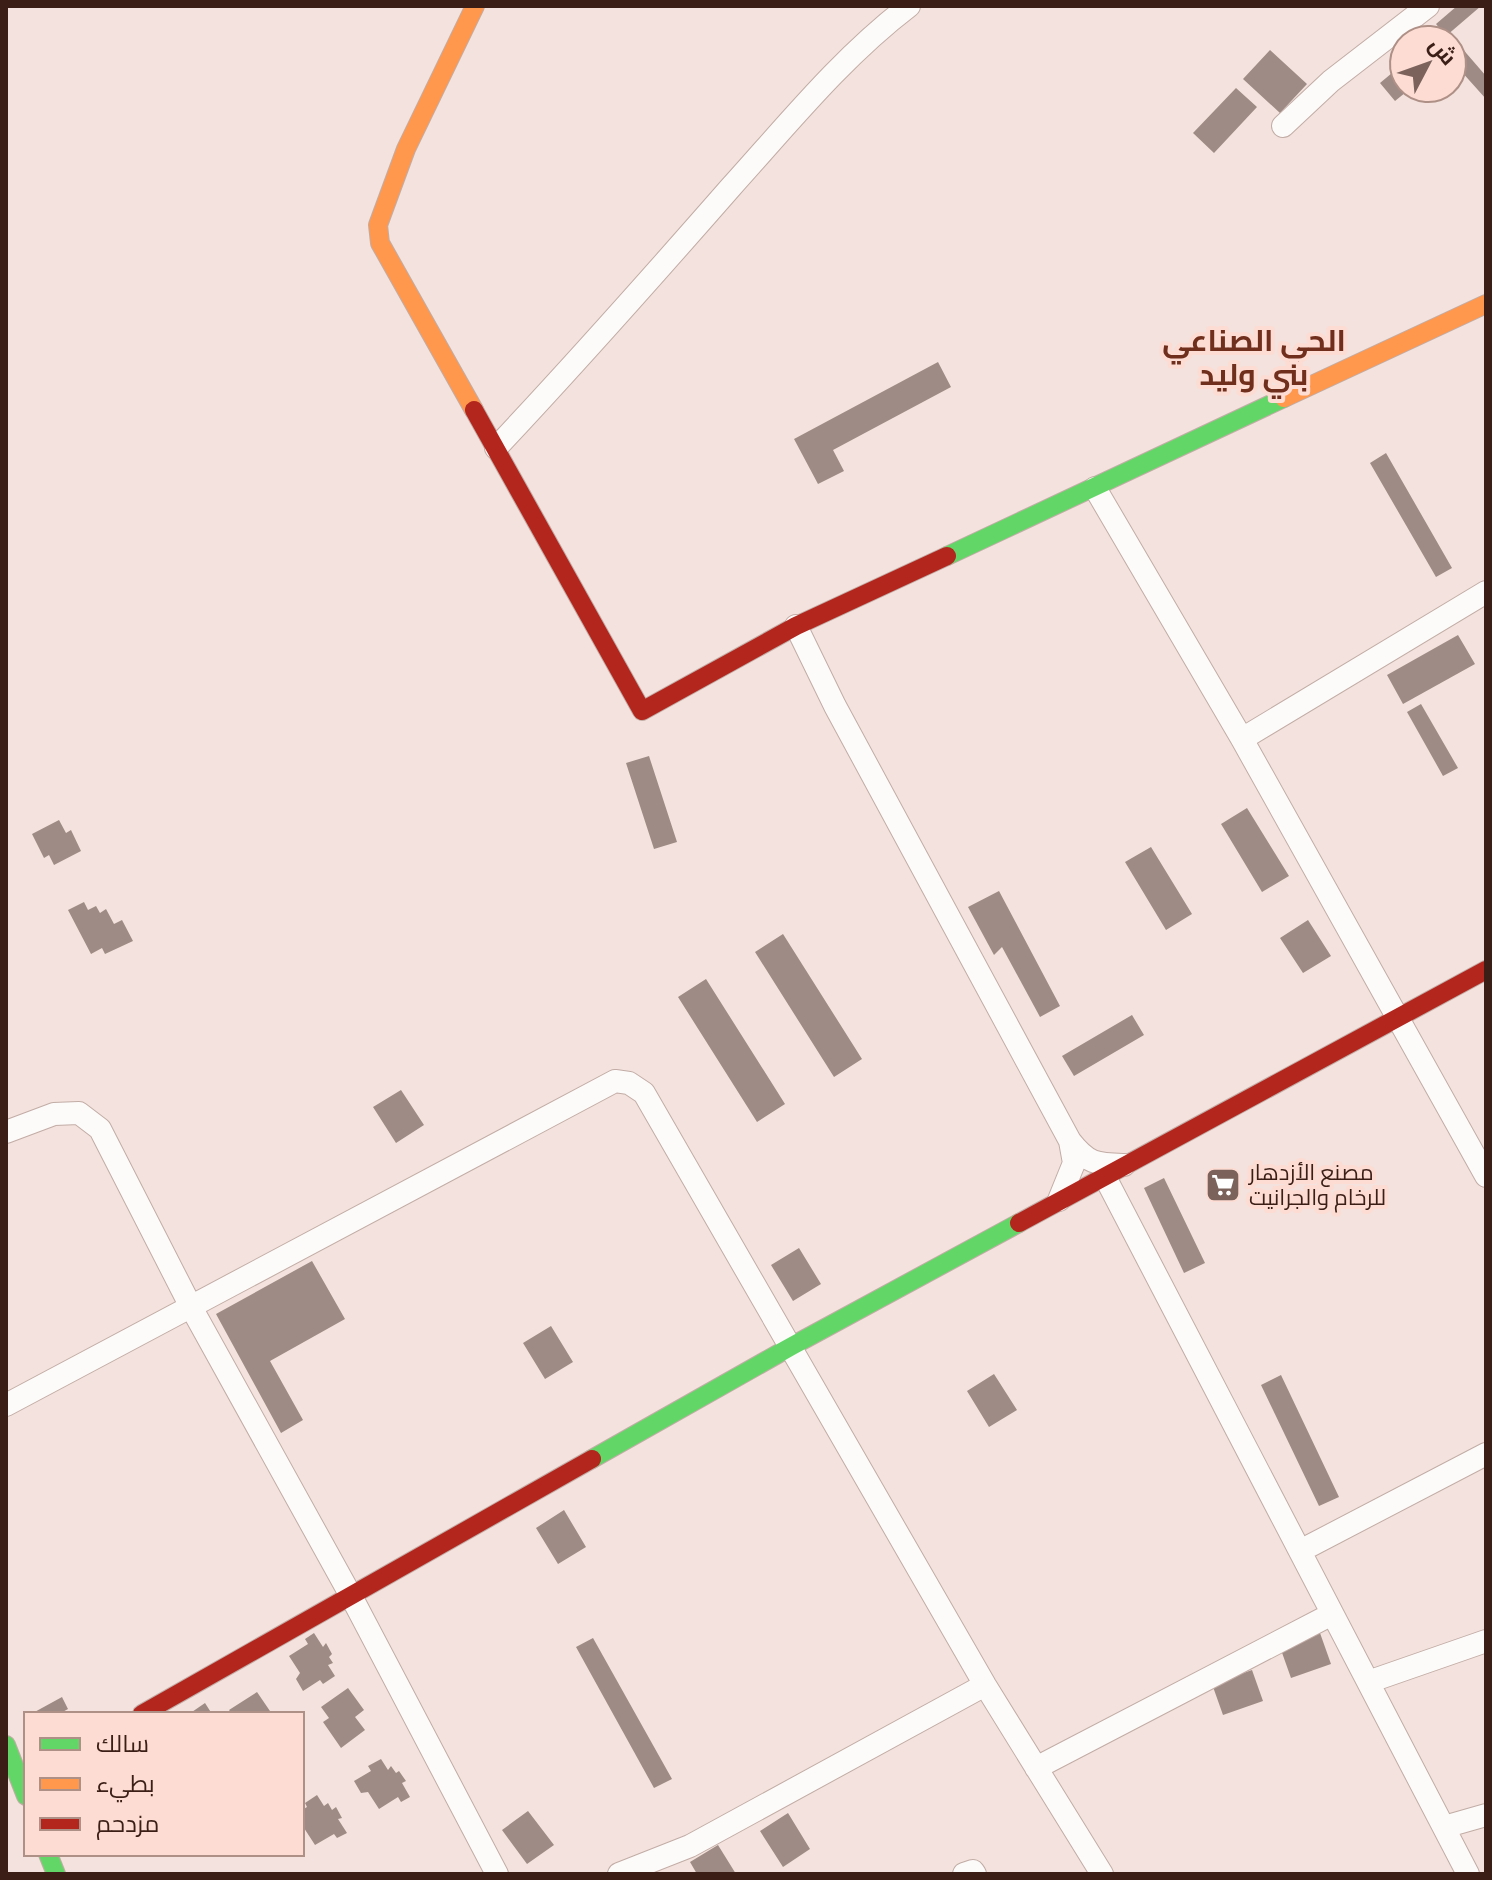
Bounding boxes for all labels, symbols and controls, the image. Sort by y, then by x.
north arrow [1388,24,1468,104]
text: ش [1423,30,1464,71]
district label: الحي الصناعي بني وليد [1162,320,1346,399]
place label: مصنع الأزدهار للرخام والجرانيت [1247,1157,1386,1213]
supermarket icon: مصنع الأزدهار للرخام والجرانيت [1204,1166,1242,1204]
legend [24,1712,304,1856]
text: سالك [96,1727,149,1759]
text: بطيء [96,1767,155,1803]
text: مزدحم [96,1807,159,1840]

